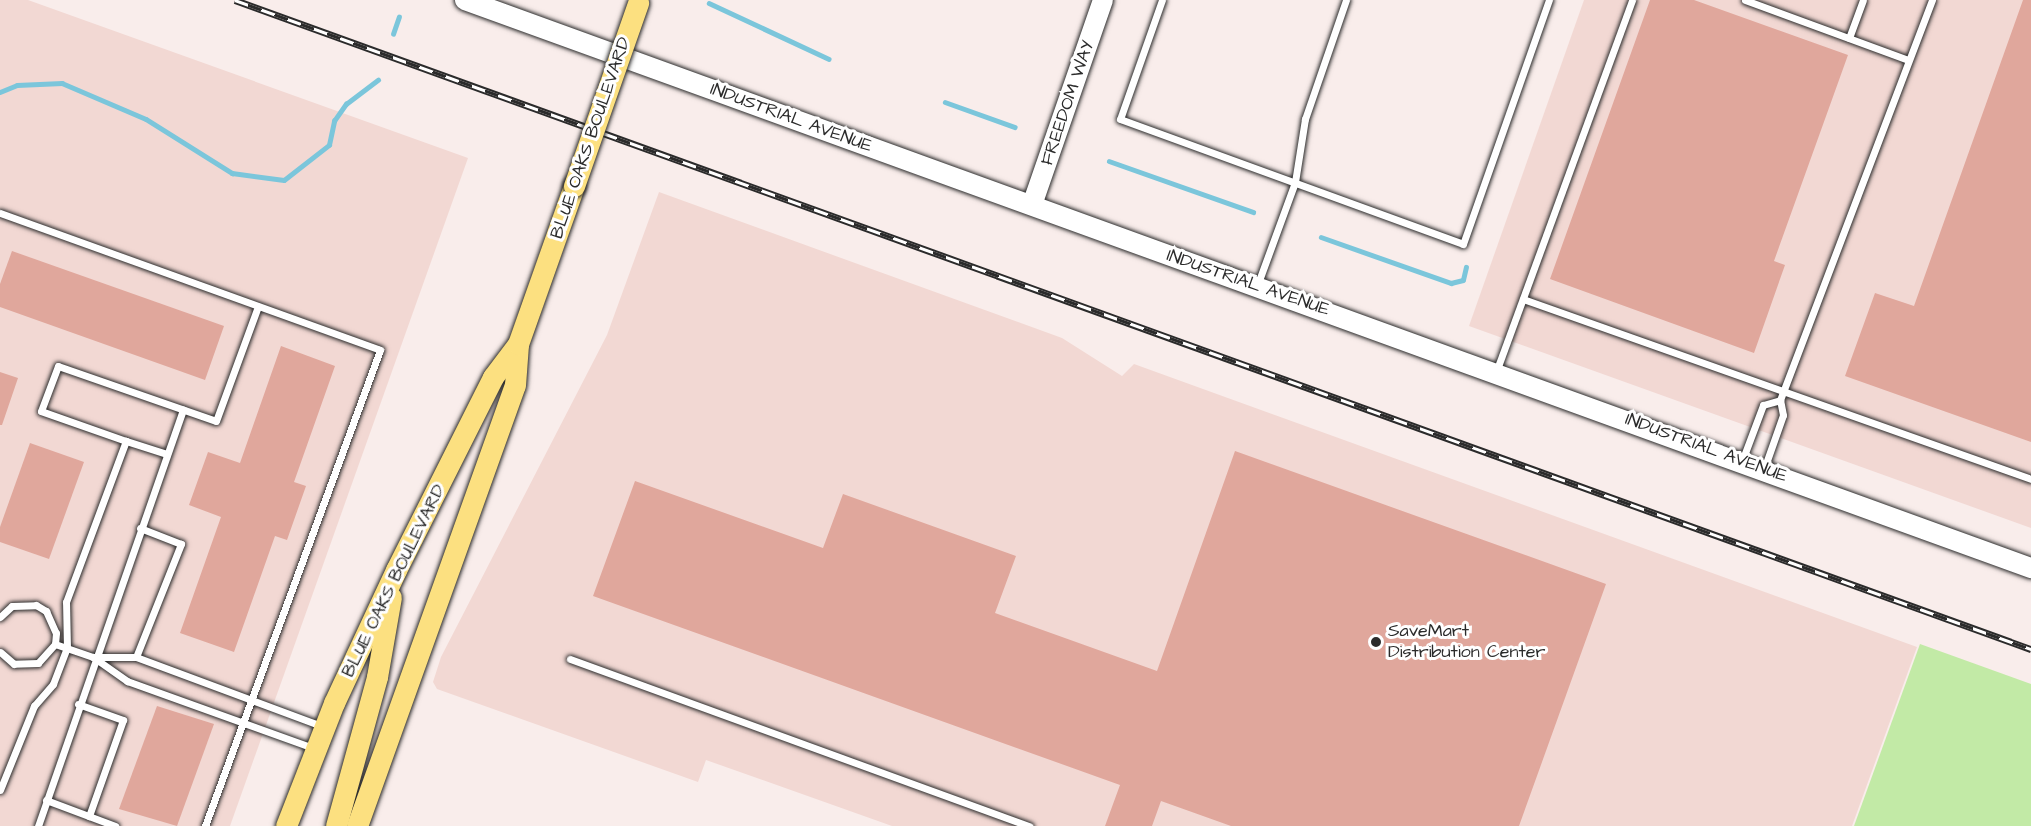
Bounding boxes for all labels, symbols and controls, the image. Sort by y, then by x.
street label: BLUE OAKS BOULEVARD [546,34,636,242]
street label: FREEDOM WAY [1037,38,1099,168]
street label: INDUSTRIAL AVENUE [707,79,875,157]
street label: INDUSTRIAL AVENUE [1164,245,1332,321]
street label: INDUSTRIAL AVENUE [1622,409,1790,487]
street label: BLUE OAKS BOULEVARD [338,481,450,681]
place label: SaveMart Distribution Center [1388,621,1545,664]
marker: SaveMart Distribution Center [1369,635,1383,649]

